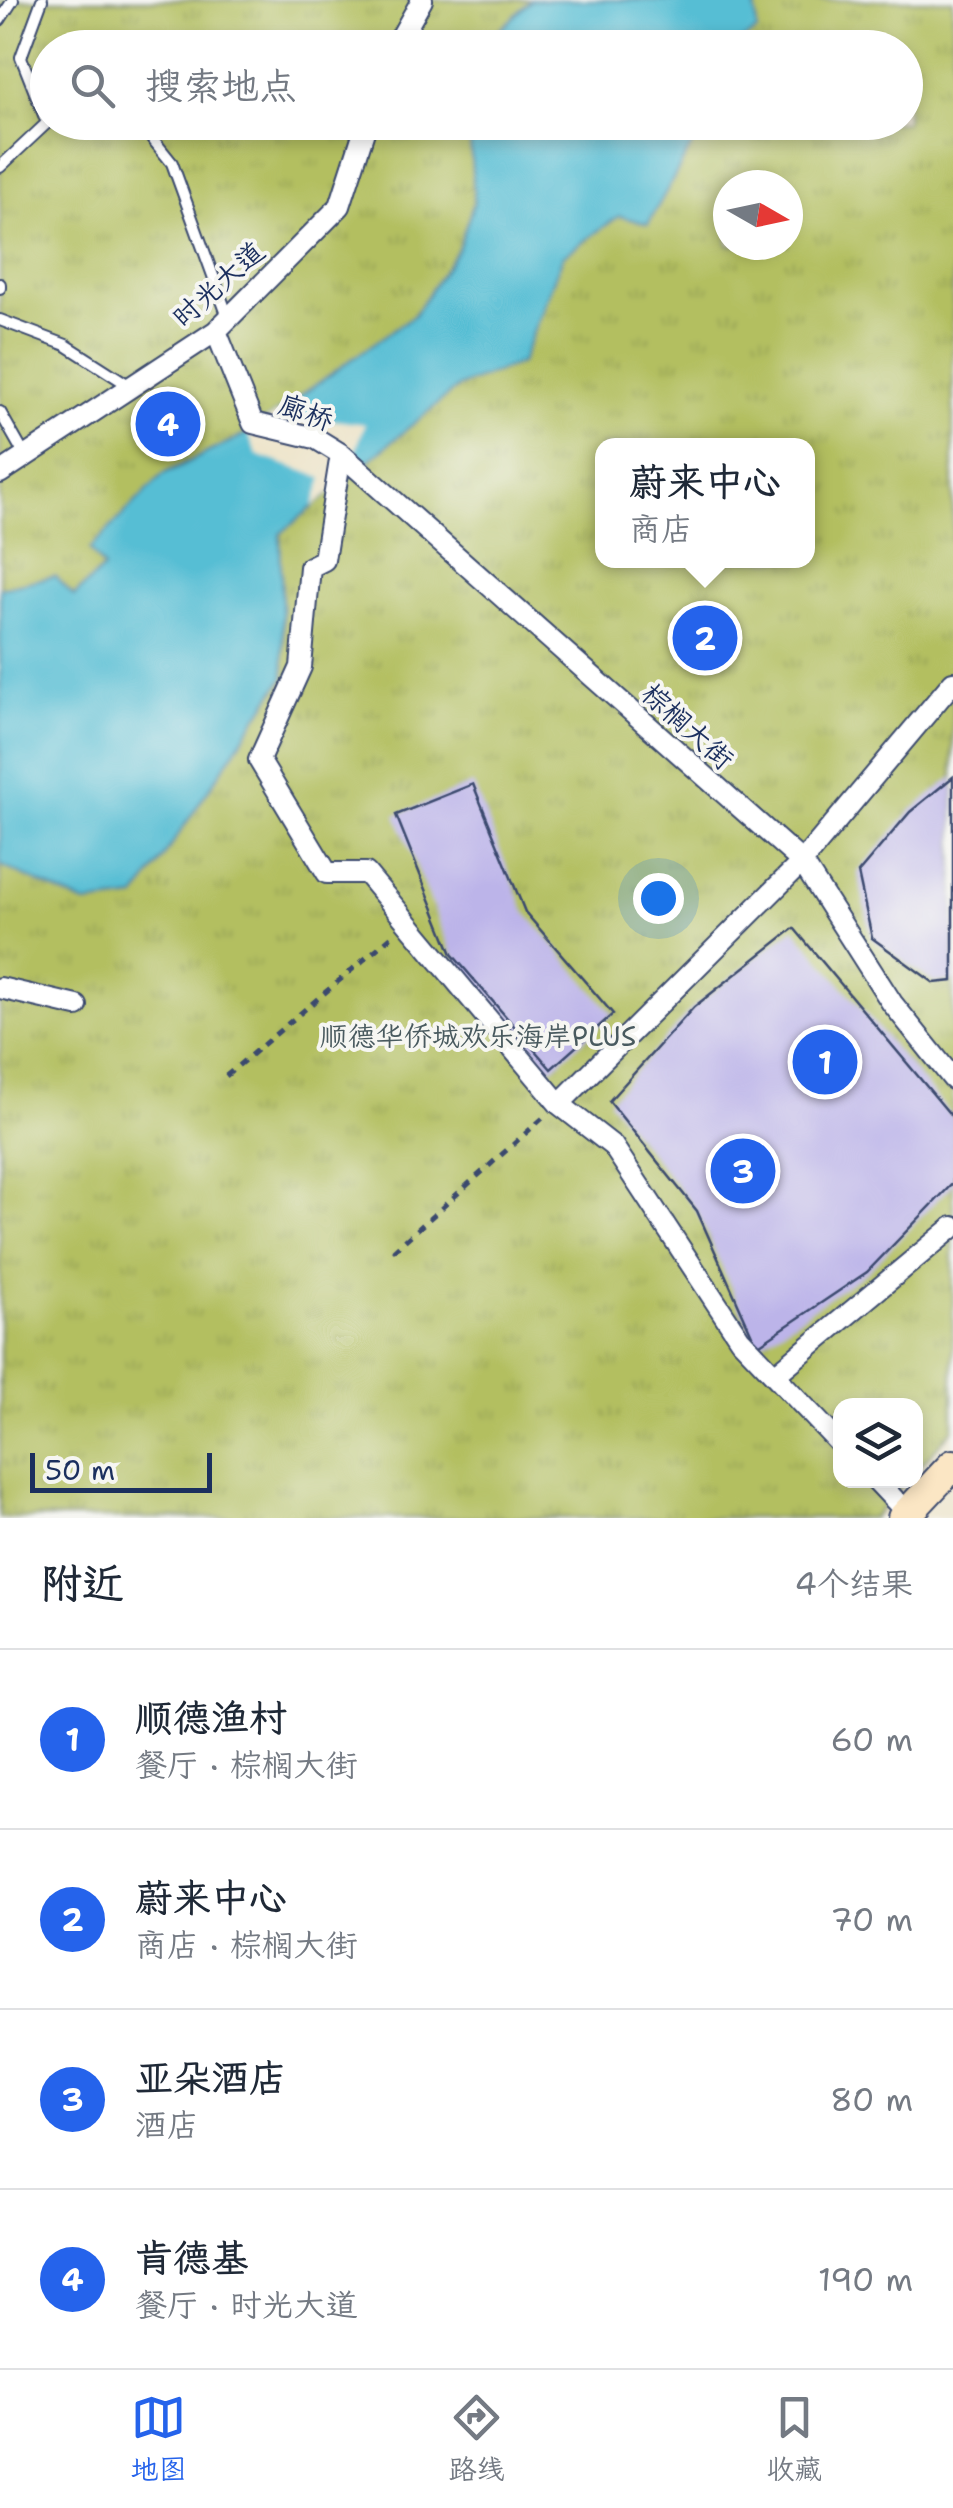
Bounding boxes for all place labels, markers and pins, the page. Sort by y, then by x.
pin: 4 [136,386,200,462]
pin: 2 [672,600,738,676]
pin: 1 [792,1024,858,1100]
pin: 3 [710,1134,776,1208]

